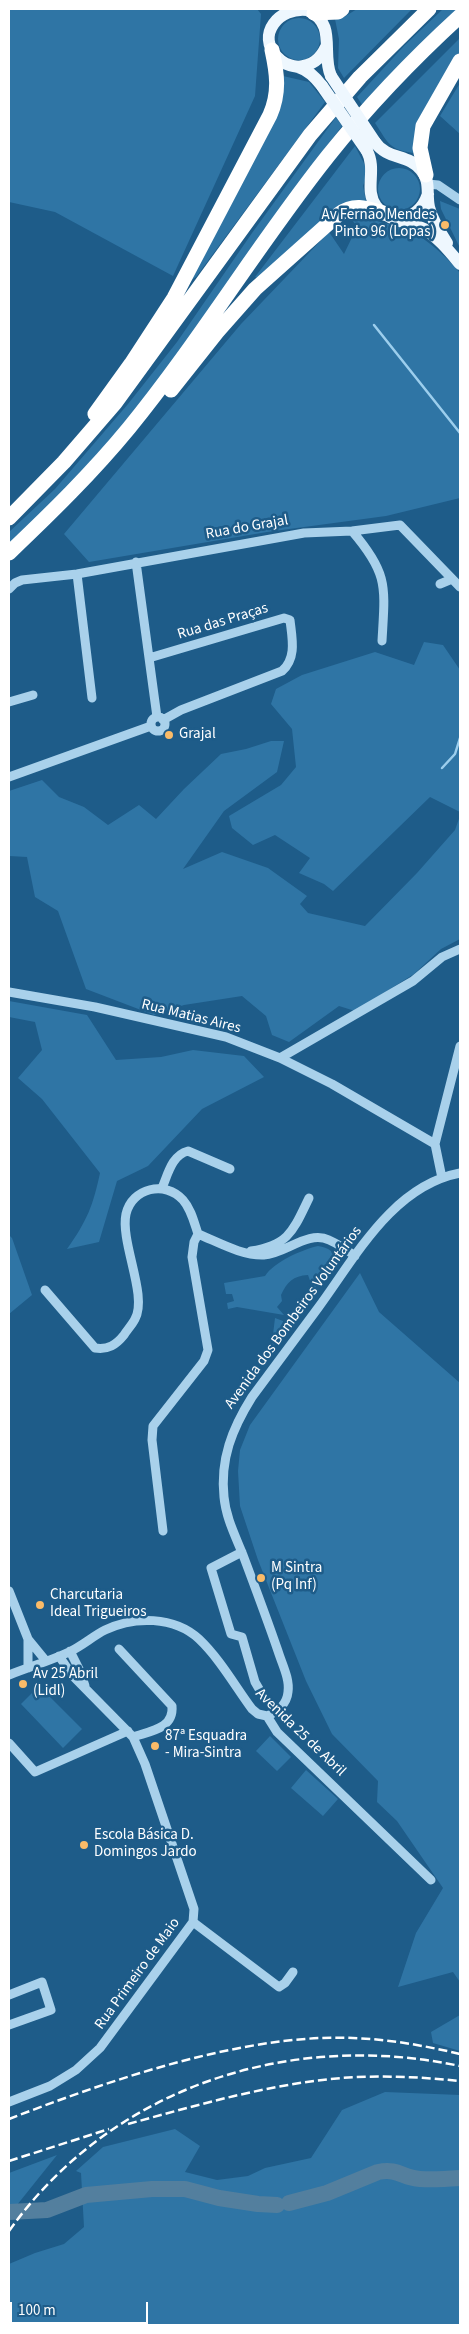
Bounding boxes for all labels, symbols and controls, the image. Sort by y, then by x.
place label: Av Fernão Mendes Pinto 96 (Lopas) [322,207,435,242]
marker: Av Fernão Mendes Pinto 96 (Lopas) [439,219,451,231]
street label: Rua do Grajal [204,512,290,544]
street label: Rua das Praças [175,600,271,644]
place label: Grajal [179,726,216,744]
marker: Grajal [163,729,175,741]
street label: Rua Matias Aires [139,996,243,1038]
street label: Avenida dos Bombeiros Voluntários [222,1223,366,1413]
place label: M Sintra (Pq Inf) [271,1560,322,1595]
marker: M Sintra (Pq Inf) [255,1572,267,1584]
place label: Charcutaria Ideal Trigueiros [50,1587,146,1622]
marker: Charcutaria Ideal Trigueiros [34,1599,46,1611]
place label: Av 25 Abril (Lidl) [33,1666,98,1701]
marker: Av 25 Abril (Lidl) [17,1678,29,1690]
street label: Avenida 25 de Abril [251,1685,349,1781]
place label: 87ª Esquadra - Mira-Sintra [165,1728,247,1763]
marker: 87ª Esquadra - Mira-Sintra [149,1740,161,1752]
place label: Escola Básica D. Domingos Jardo [94,1827,197,1862]
marker: Escola Básica D. Domingos Jardo [78,1839,90,1851]
street label: Rua Primeiro de Maio [92,1915,184,2033]
scale bar [12,2292,150,2324]
text: 100 m [18,2300,56,2321]

